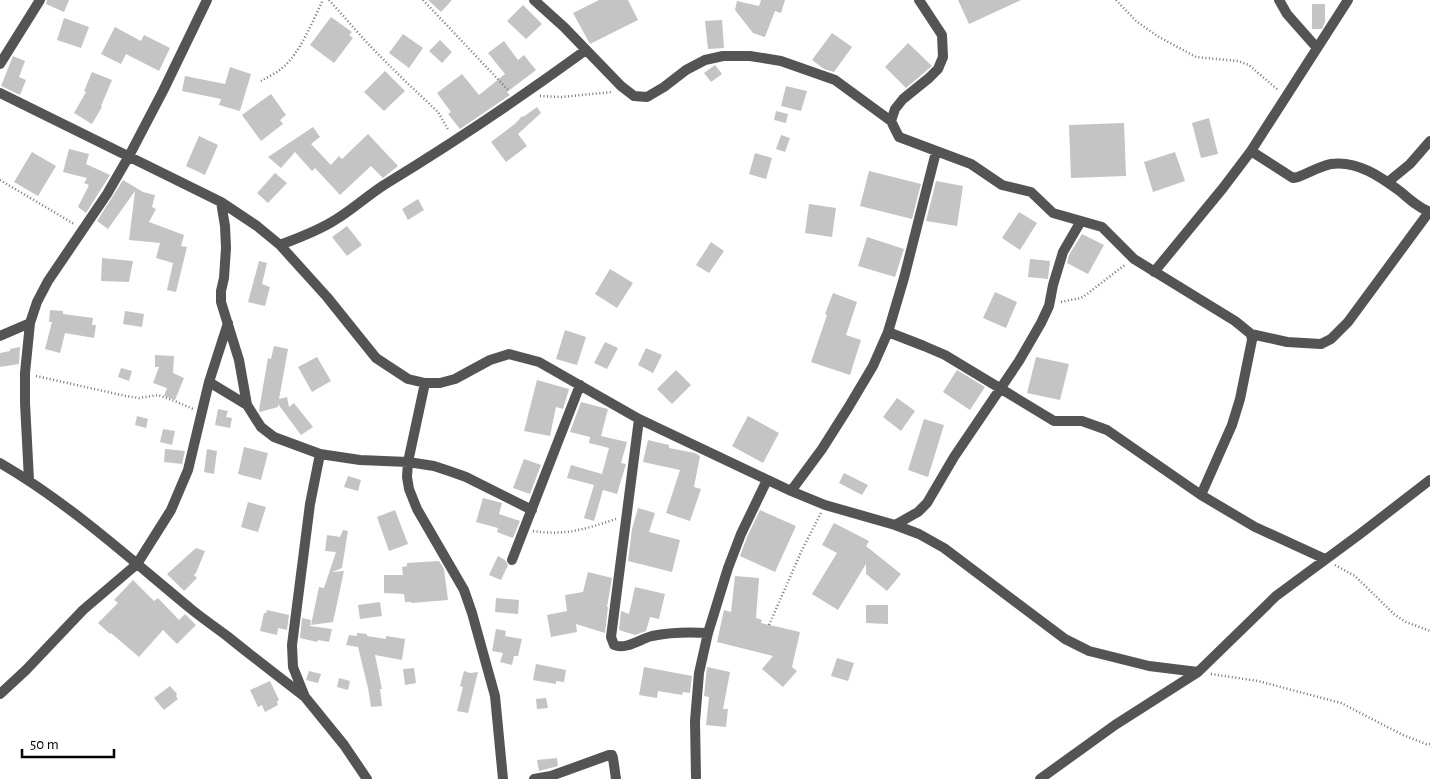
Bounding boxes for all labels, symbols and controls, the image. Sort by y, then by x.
scale bar [22,726,115,758]
text: 50 m [30,737,59,752]

